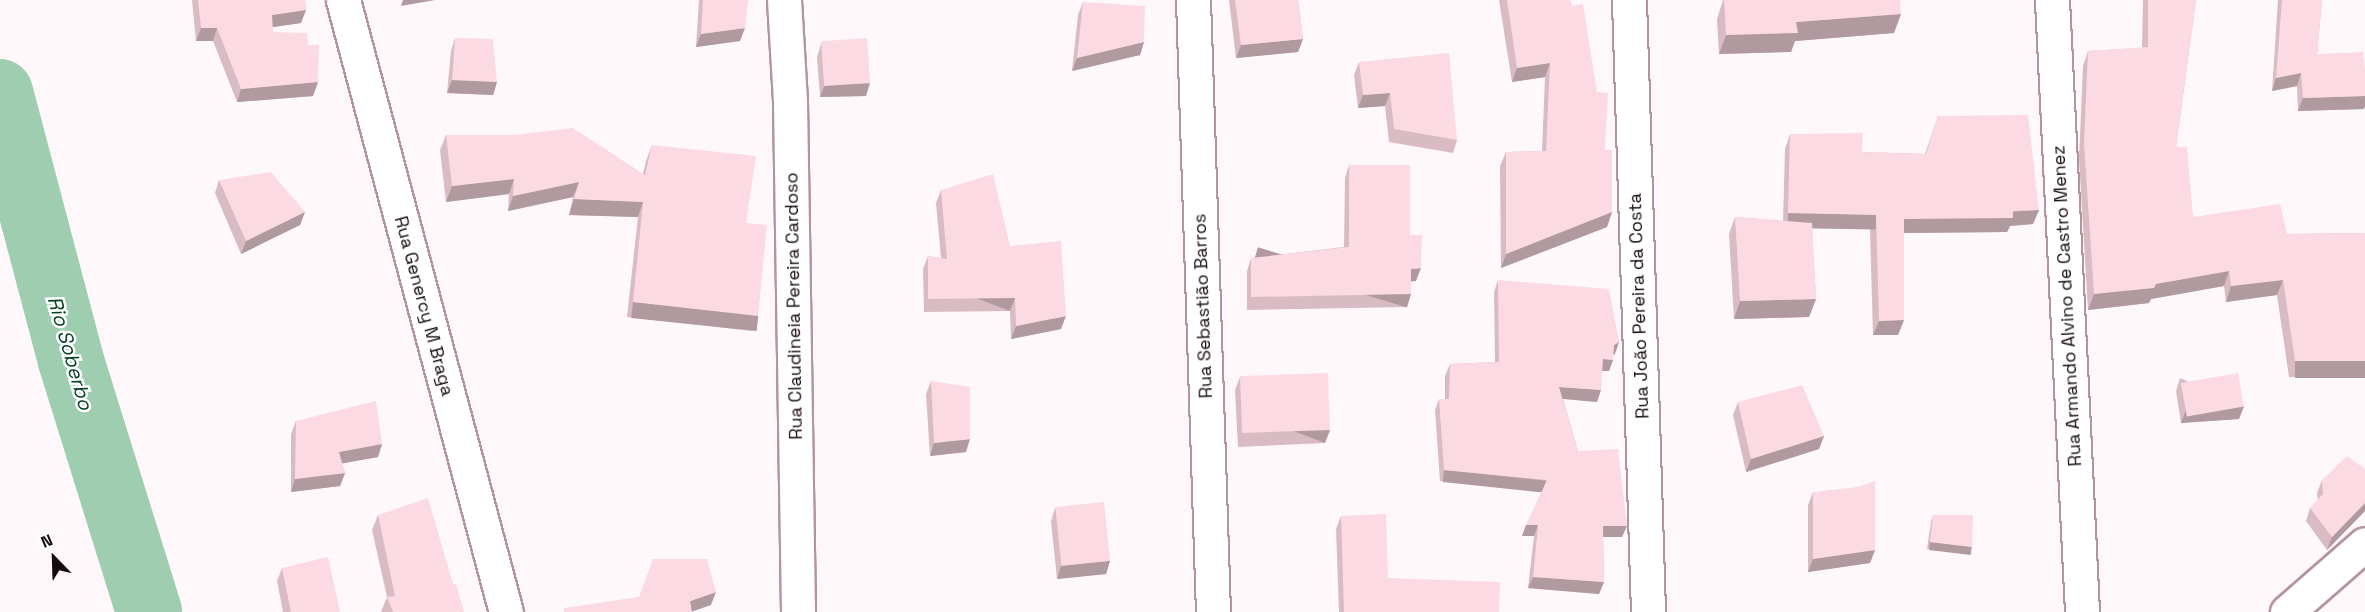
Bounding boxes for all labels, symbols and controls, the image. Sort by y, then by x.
street label: Rua Armando Alvino de Castro Menez [2048,145,2086,467]
street label: Rua Claudineia Pereira Cardoso [781,172,807,440]
street label: Rua João Pereira da Costa [1624,193,1654,419]
street label: Rua Sebastião Barros [1189,213,1217,399]
street label: Rua Genercy M Braga [390,214,458,398]
water label: Rio Soberbo [42,293,98,413]
north arrow [24,528,84,588]
text: N [38,529,56,553]

